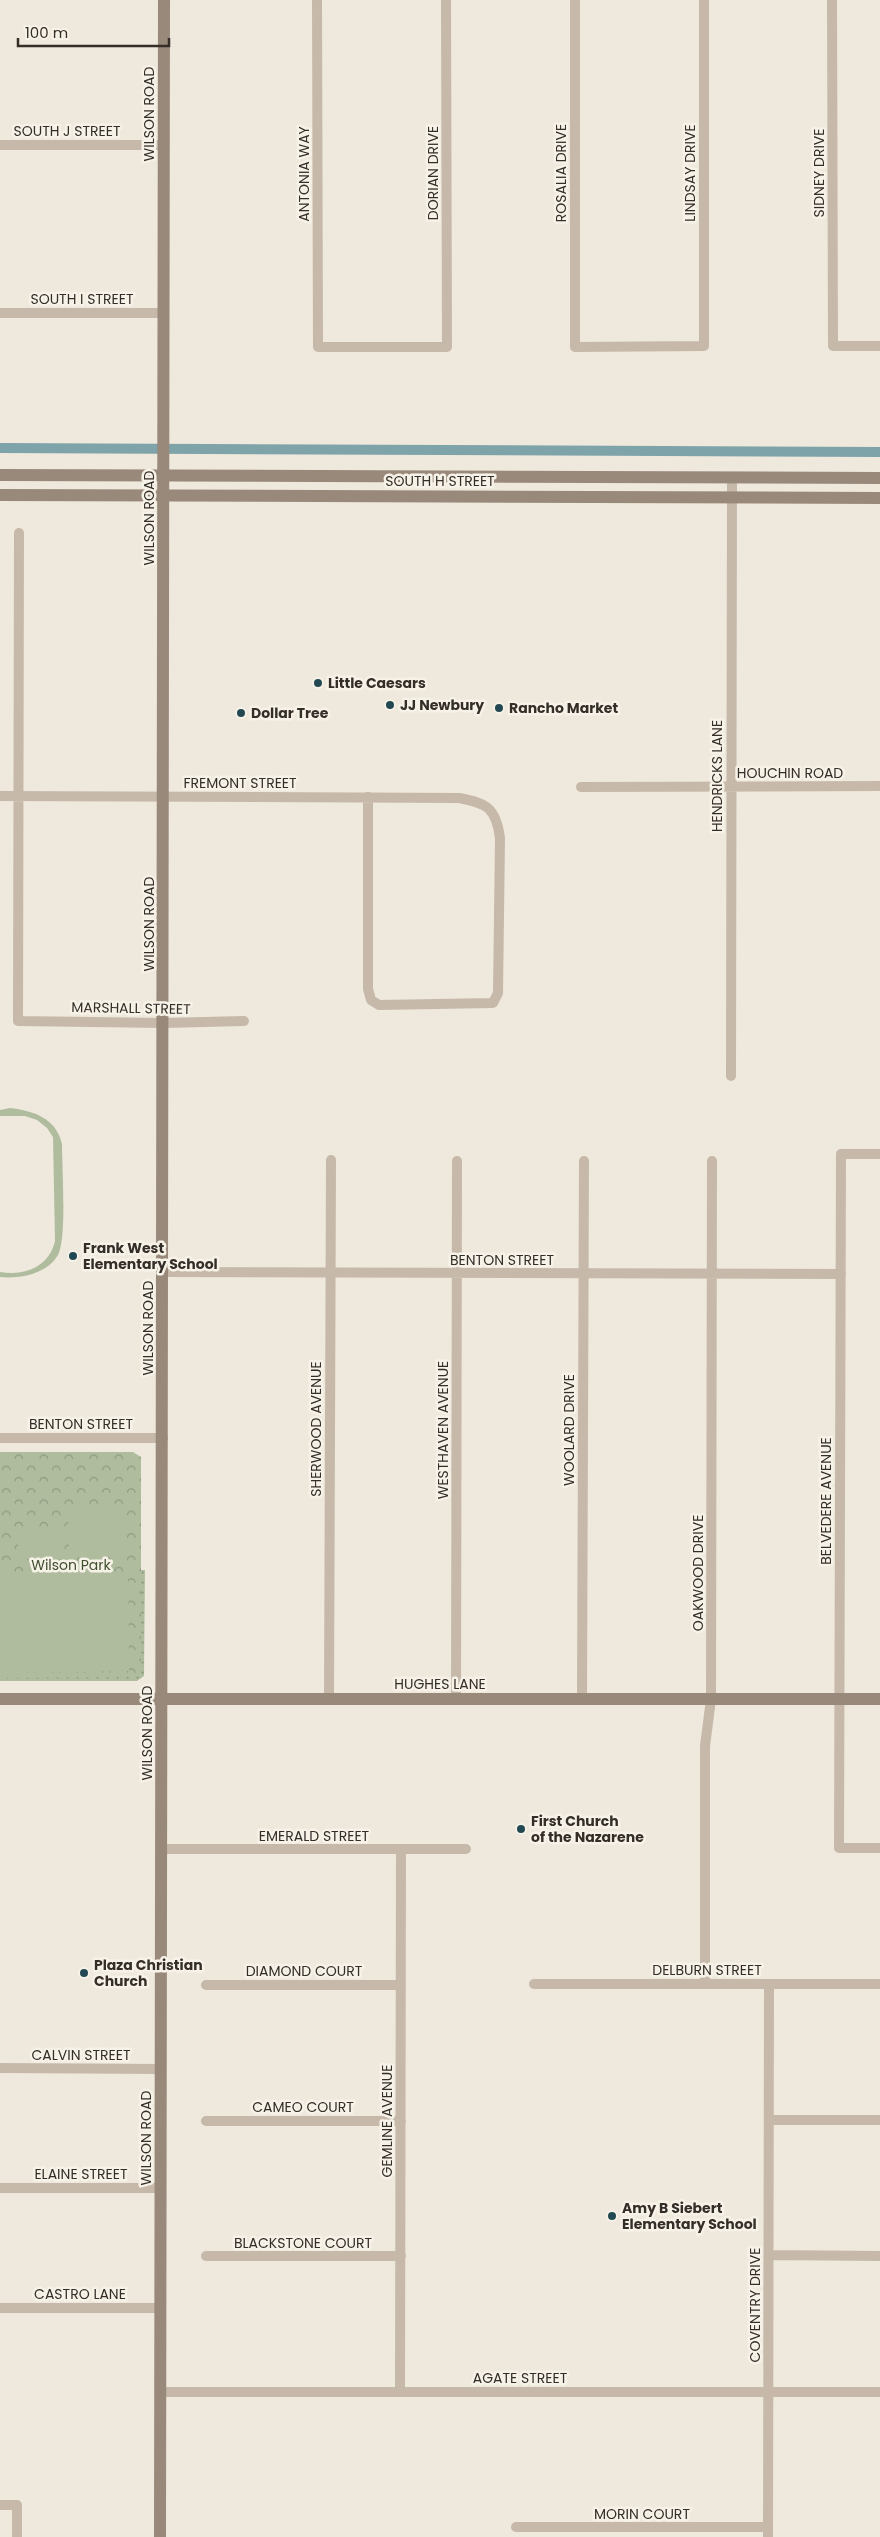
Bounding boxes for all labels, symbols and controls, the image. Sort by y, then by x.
scale bar [18,15,169,47]
text: 100 m [25,22,68,43]
street label: WILSON ROAD [139,66,159,161]
street label: SOUTH J STREET [13,121,121,141]
street label: ROSALIA DRIVE [551,124,571,222]
street label: LINDSAY DRIVE [680,124,700,222]
street label: ANTONIA WAY [294,126,314,222]
street label: DORIAN DRIVE [423,126,443,220]
street label: SIDNEY DRIVE [809,129,829,218]
street label: SOUTH I STREET [30,289,134,309]
street label: WILSON ROAD [139,470,159,565]
street label: SOUTH H STREET [385,471,495,491]
place label: Little Caesars [328,673,426,693]
marker: Little Caesars [312,677,324,689]
place label: JJ Newbury [400,695,484,715]
place label: Rancho Market [509,698,618,718]
marker: JJ Newbury [384,699,396,711]
marker: Rancho Market [493,702,505,714]
place label: Dollar Tree [251,703,329,723]
marker: Dollar Tree [235,707,247,719]
street label: HENDRICKS LANE [707,720,727,832]
street label: HOUCHIN ROAD [737,763,843,783]
street label: FREMONT STREET [183,773,297,793]
street label: WILSON ROAD [139,876,159,971]
street label: MARSHALL STREET [71,997,191,1019]
place label: Frank West Elementary School [83,1238,218,1274]
marker: Frank West Elementary School [67,1250,79,1262]
street label: BENTON STREET [450,1250,554,1270]
street label: WILSON ROAD [138,1280,158,1375]
street label: SHERWOOD AVENUE [306,1361,326,1497]
street label: WESTHAVEN AVENUE [433,1361,453,1499]
street label: WOOLARD DRIVE [559,1374,579,1486]
street label: BENTON STREET [29,1414,133,1434]
street label: BELVEDERE AVENUE [816,1437,836,1565]
street label: OAKWOOD DRIVE [688,1515,708,1631]
park label: Wilson Park [31,1555,112,1575]
street label: HUGHES LANE [394,1674,486,1694]
street label: WILSON ROAD [137,1685,157,1780]
place label: First Church of the Nazarene [531,1811,644,1847]
marker: First Church of the Nazarene [515,1823,527,1835]
street label: EMERALD STREET [259,1826,370,1846]
place label: Plaza Christian Church [94,1955,203,1991]
street label: DELBURN STREET [652,1960,762,1980]
street label: DIAMOND COURT [246,1961,363,1981]
marker: Plaza Christian Church [78,1967,90,1979]
street label: CALVIN STREET [31,2045,131,2065]
street label: GEMLINE AVENUE [377,2065,397,2177]
street label: WILSON ROAD [136,2090,156,2185]
street label: CAMEO COURT [252,2097,354,2117]
street label: ELAINE STREET [34,2164,128,2184]
place label: Amy B Siebert Elementary School [622,2198,757,2234]
marker: Amy B Siebert Elementary School [606,2210,618,2222]
street label: BLACKSTONE COURT [234,2233,373,2253]
street label: COVENTRY DRIVE [745,2248,765,2362]
street label: CASTRO LANE [34,2284,126,2304]
street label: AGATE STREET [473,2368,568,2388]
street label: MORIN COURT [594,2504,690,2524]

